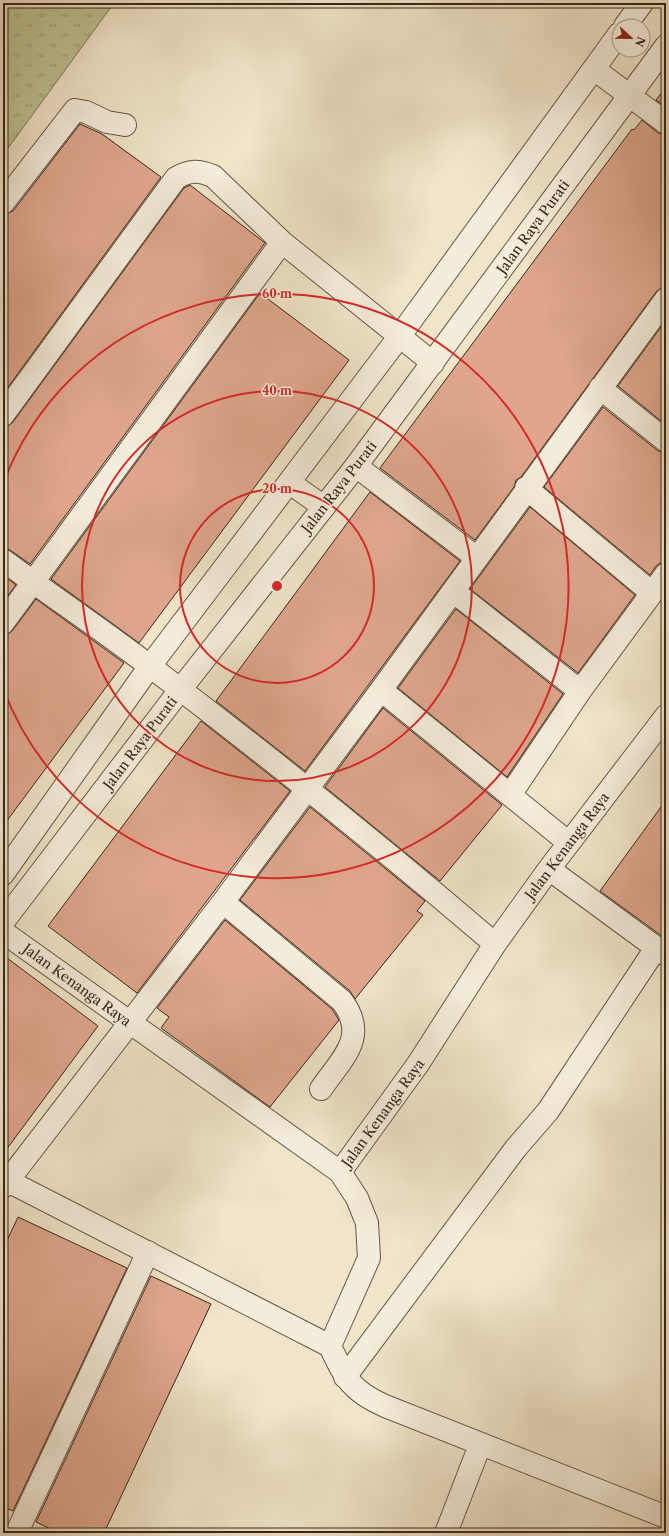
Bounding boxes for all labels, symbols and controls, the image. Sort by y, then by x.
north arrow [611,18,651,58]
text: N [632,35,649,49]
street label: Jalan Raya Purati [492,176,573,279]
text: 60 m [262,286,292,301]
text: 40 m [262,383,292,398]
street label: Jalan Raya Purati [296,437,381,538]
text: 20 m [262,481,292,496]
centre of rings [270,579,284,593]
street label: Jalan Raya Purati [98,693,181,795]
street label: Jalan Kenanga Raya [520,788,614,905]
street label: Jalan Kenanga Raya [18,938,135,1031]
street label: Jalan Kenanga Raya [336,1055,429,1172]

